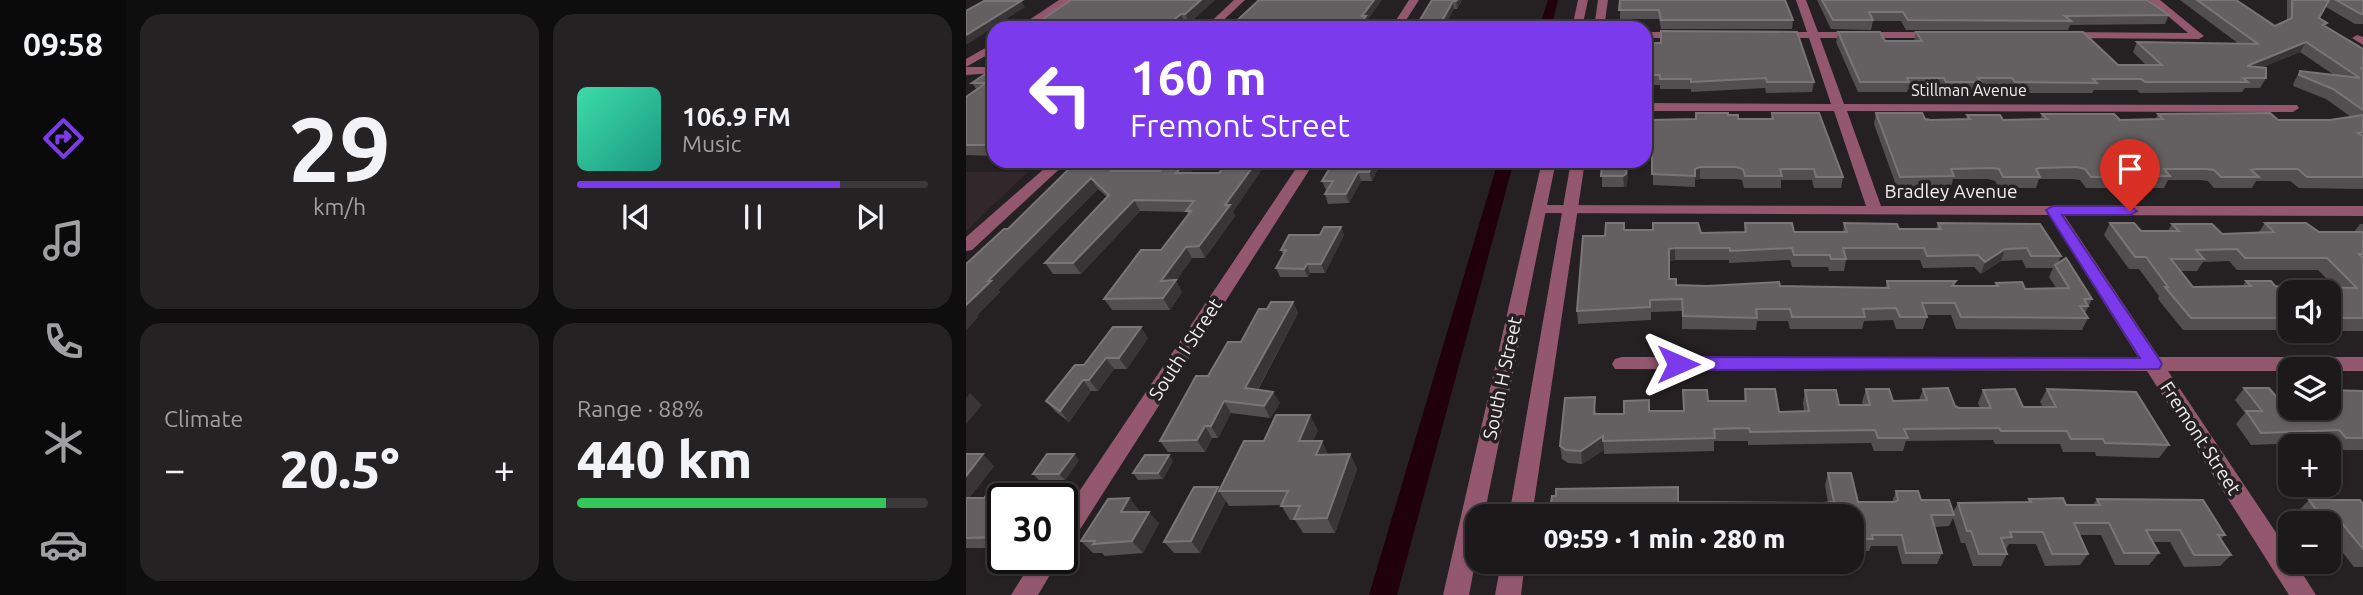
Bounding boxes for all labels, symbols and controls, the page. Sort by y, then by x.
text: 09:58 [23,26,103,62]
icon: left [1015,49,1106,140]
text: 160 m [1130,49,1267,104]
street label: Stillman Avenue [1911,81,2027,99]
text: 29 [288,97,391,199]
text: 106.9 FM [682,102,791,131]
text: Fremont Street [1130,107,1350,143]
icon: directions [39,114,88,163]
text: Music [682,131,741,156]
pin [2100,139,2160,211]
icon: arrive [2111,150,2149,188]
street label: Bradley Avenue [1884,180,2018,202]
text: km/h [313,194,366,219]
icon: previous [617,198,655,236]
icon: pause [734,198,772,236]
icon: next [851,198,889,236]
icon: music [39,216,88,265]
map controls [2278,280,2341,574]
button: sound [2278,280,2341,343]
street label: South I Street [1144,294,1226,404]
street label: South H Street [1478,314,1526,442]
icon: phone [39,317,88,366]
position arrow [1641,327,1715,401]
button: layers [2278,357,2341,420]
street label: Fremont Street [2156,377,2246,499]
text: Range · 88% [577,396,704,421]
text: Climate [164,406,243,431]
icon: climate [39,418,88,467]
text: 440 km [577,430,752,488]
button: + [2278,434,2341,497]
text: 20.5° [280,440,399,498]
text: − [164,448,185,490]
text: + [494,448,515,490]
speed limit sign: 30 [987,483,1078,574]
button: − [2278,511,2341,574]
icon: car [39,520,88,569]
text: 09:59 · 1 min · 280 m [1544,524,1785,553]

